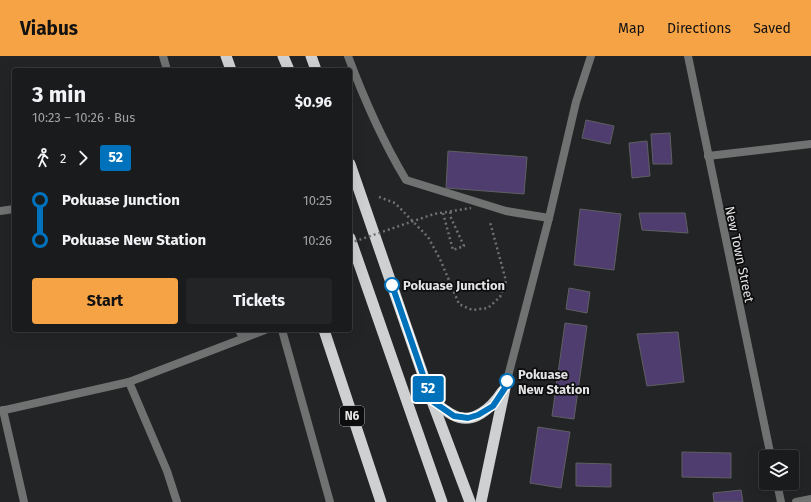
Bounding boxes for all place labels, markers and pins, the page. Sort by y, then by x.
marker: Pokuase Junction [384,277,400,293]
place label: Pokuase Junction [403,278,505,293]
place label: Pokuase New Station [518,367,590,397]
marker: Pokuase New Station [499,373,515,389]

